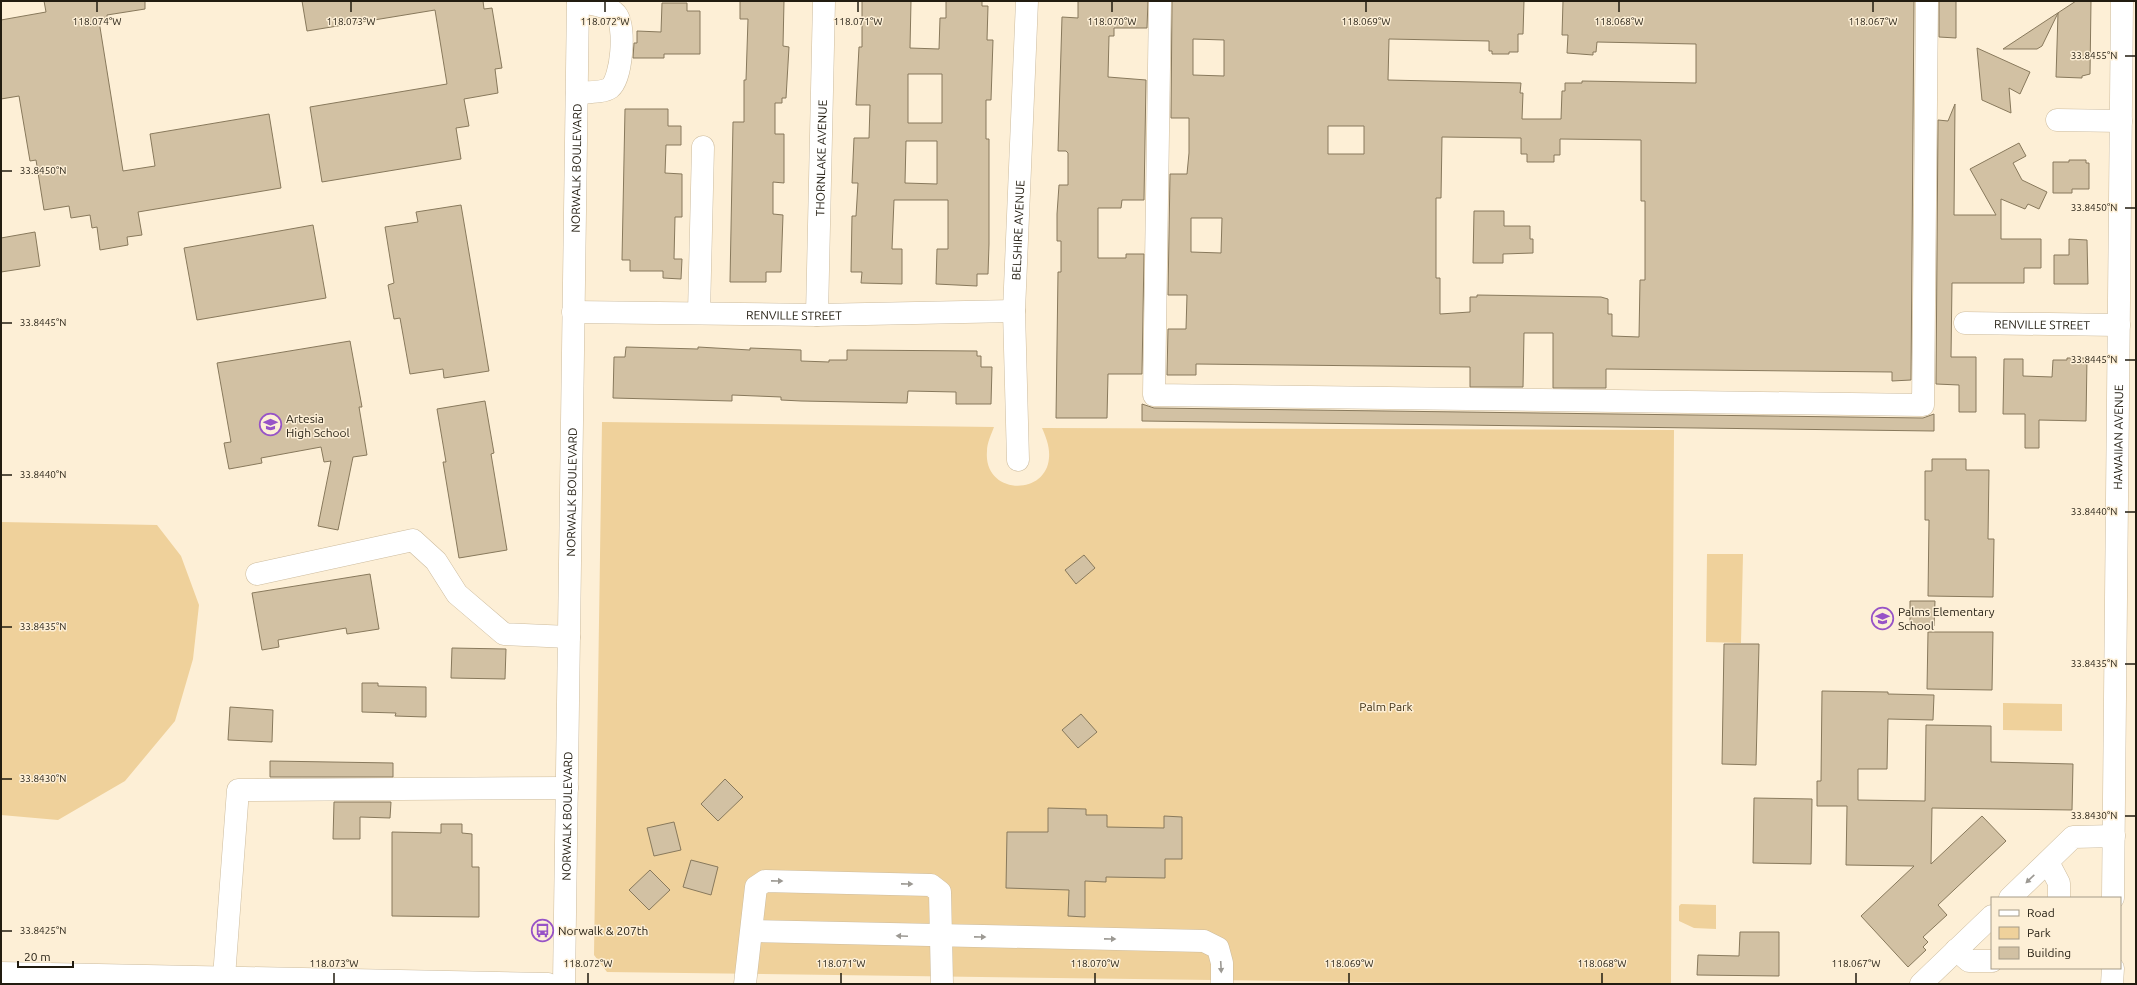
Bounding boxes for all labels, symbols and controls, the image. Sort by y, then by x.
text: 118.074°W [73,16,121,27]
text: 118.073°W [327,16,375,27]
text: 118.072°W [581,16,629,27]
text: 118.071°W [834,16,882,27]
text: 118.070°W [1088,16,1136,27]
text: 118.069°W [1342,16,1390,27]
text: 118.068°W [1595,16,1643,27]
text: 118.067°W [1849,16,1897,27]
text: 33.8455°N [2071,50,2117,61]
street label: THORNLAKE AVENUE [813,99,828,216]
street label: NORWALK BOULEVARD [568,103,583,233]
text: 33.8450°N [20,165,66,176]
street label: BELSHIRE AVENUE [1009,179,1026,281]
text: 33.8450°N [2071,202,2117,213]
street label: RENVILLE STREET [746,308,842,322]
text: 33.8445°N [20,317,66,328]
street label: RENVILLE STREET [1994,317,2090,331]
text: 33.8445°N [2071,354,2117,365]
street label: HAWAIIAN AVENUE [2111,384,2125,490]
school or university icon: Artesia High School [257,412,283,438]
place label: Artesia High School [286,412,350,439]
street label: NORWALK BOULEVARD [564,427,578,557]
text: 33.8440°N [20,469,66,480]
text: 33.8440°N [2071,506,2117,517]
school or university icon: Palms Elementary School [1870,605,1896,631]
place label: Palms Elementary School [1898,605,1995,632]
text: 33.8435°N [20,621,66,632]
text: 33.8435°N [2071,658,2117,669]
park label: Palm Park [1359,700,1413,713]
street label: NORWALK BOULEVARD [559,751,574,881]
text: 33.8430°N [20,773,66,784]
text: 33.8430°N [2071,810,2117,821]
one-way arrow [2025,874,2035,884]
one-way arrow [771,878,784,884]
one-way arrow [901,881,914,887]
legend [1991,897,2121,969]
text: Road [2027,906,2055,919]
bus stop icon: Norwalk & 207th [530,917,556,943]
place label: Norwalk & 207th [558,924,648,937]
text: 33.8425°N [20,925,66,936]
text: Park [2027,926,2051,939]
one-way arrow [896,932,908,939]
one-way arrow [974,934,987,940]
one-way arrow [1104,936,1117,942]
scale bar [18,943,73,969]
text: Building [2027,946,2071,959]
text: 20 m [24,950,51,963]
text: 118.073°W [310,958,358,969]
text: 118.072°W [564,958,612,969]
text: 118.071°W [817,958,865,969]
text: 118.070°W [1071,958,1119,969]
text: 118.069°W [1325,958,1373,969]
text: 118.068°W [1578,958,1626,969]
text: 118.067°W [1832,958,1880,969]
one-way arrow [1218,961,1225,974]

